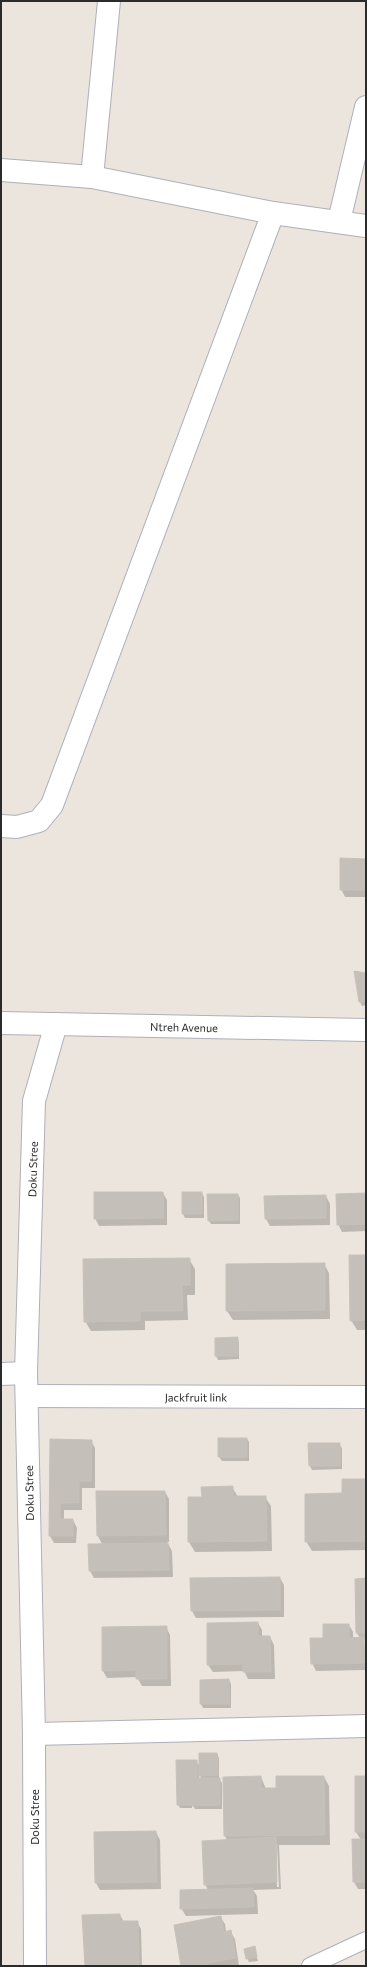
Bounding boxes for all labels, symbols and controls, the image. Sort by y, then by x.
street label: Ntreh Avenue [150,1019,218,1034]
street label: Doku Stree [25,1141,39,1197]
street label: Jackfruit link [165,1390,227,1404]
street label: Doku Stree [22,1465,36,1521]
street label: Doku Stree [28,1789,41,1845]

